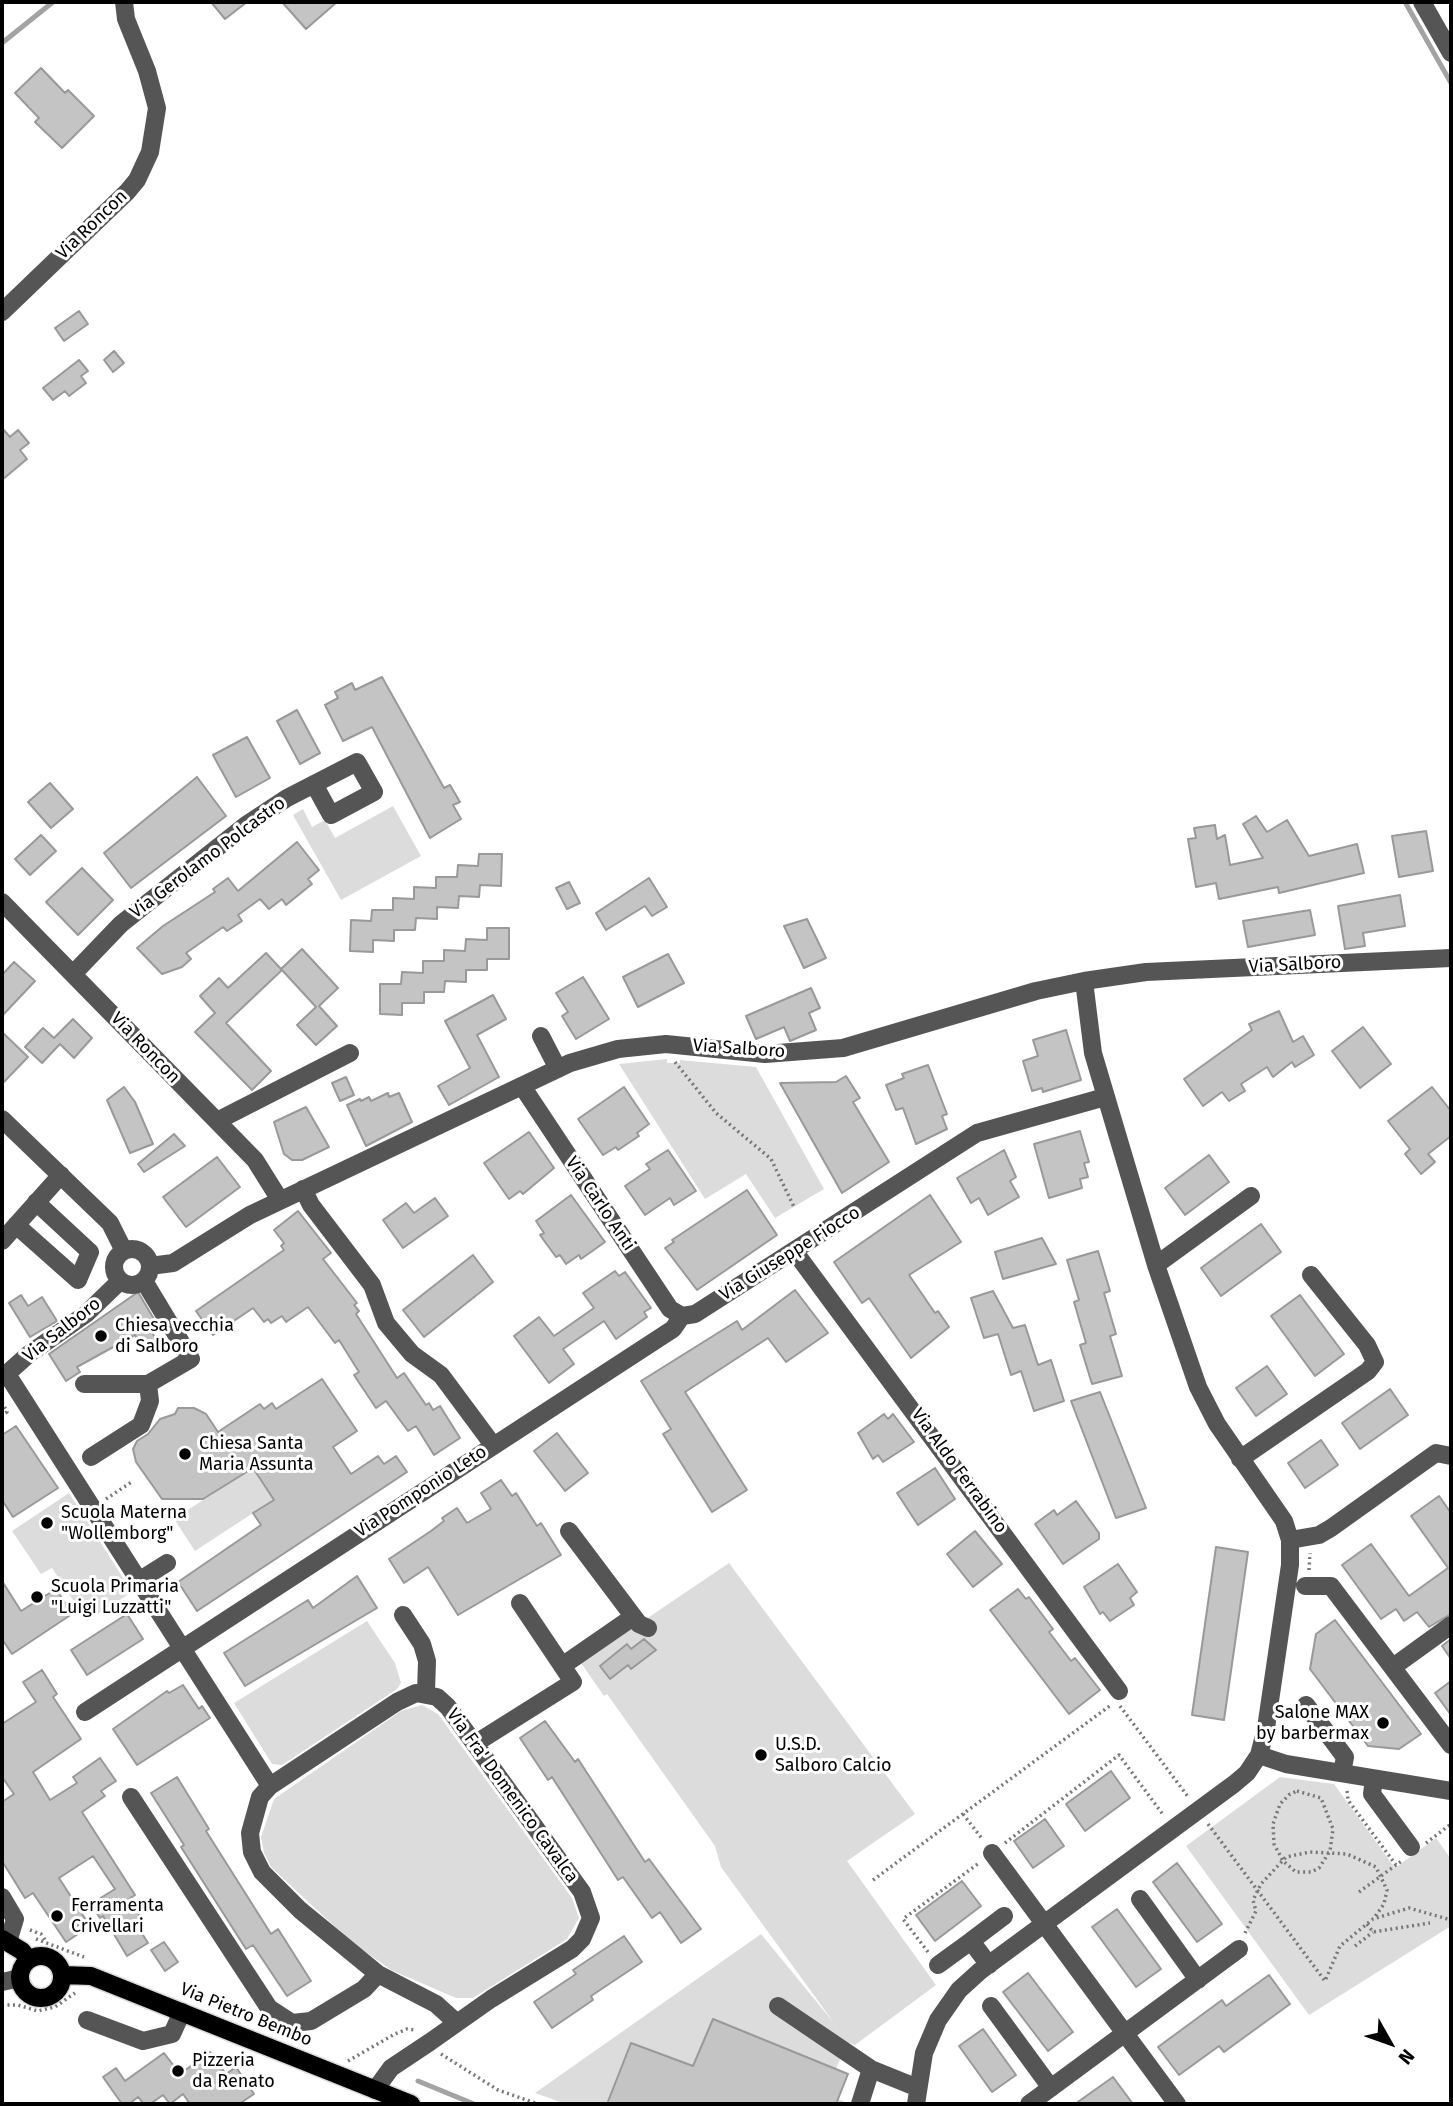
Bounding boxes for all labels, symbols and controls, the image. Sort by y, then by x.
street label: Via Roncon [52,186,132,264]
street label: Via Gerolamo Polcastro [126,793,290,923]
street label: Via Salboro [1248,952,1342,978]
street label: Via Roncon [106,1008,184,1088]
street label: Via Salboro [692,1035,786,1063]
street label: Via Carlo Anti [561,1153,639,1255]
street label: Via Giuseppe Fiocco [716,1202,864,1306]
street label: Via Salboro [19,1293,105,1367]
place label: Chiesa vecchia di Salboro [115,1315,234,1358]
marker: Chiesa vecchia di Salboro [93,1328,109,1344]
street label: Via Aldo Ferrabino [906,1404,1012,1538]
place label: Chiesa Santa Maria Assunta [199,1433,314,1476]
street label: Via Pomponio Leto [351,1441,491,1543]
marker: Chiesa Santa Maria Assunta [177,1446,193,1462]
place label: Scuola Materna "Wollemborg" [61,1502,187,1544]
marker: Scuola Materna "Wollemborg" [39,1515,55,1531]
place label: Scuola Primaria "Luigi Luzzatti" [51,1576,179,1618]
marker: Scuola Primaria "Luigi Luzzatti" [29,1589,45,1605]
place label: Salone MAX by barbermax [1256,1702,1369,1744]
street label: Via Fra' Domenico Cavalca [442,1705,582,1887]
marker: Salone MAX by barbermax [1375,1715,1391,1731]
place label: U.S.D. Salboro Calcio [775,1734,891,1776]
marker: U.S.D. Salboro Calcio [753,1747,769,1763]
place label: Ferramenta Crivellari [71,1895,164,1938]
marker: Ferramenta Crivellari [49,1908,65,1924]
street label: Via Pietro Bembo [177,1979,315,2051]
north arrow [1355,2008,1425,2078]
text: N [1394,2045,1419,2069]
place label: Pizzeria da Renato [192,2050,275,2092]
marker: Pizzeria da Renato [170,2063,186,2079]

